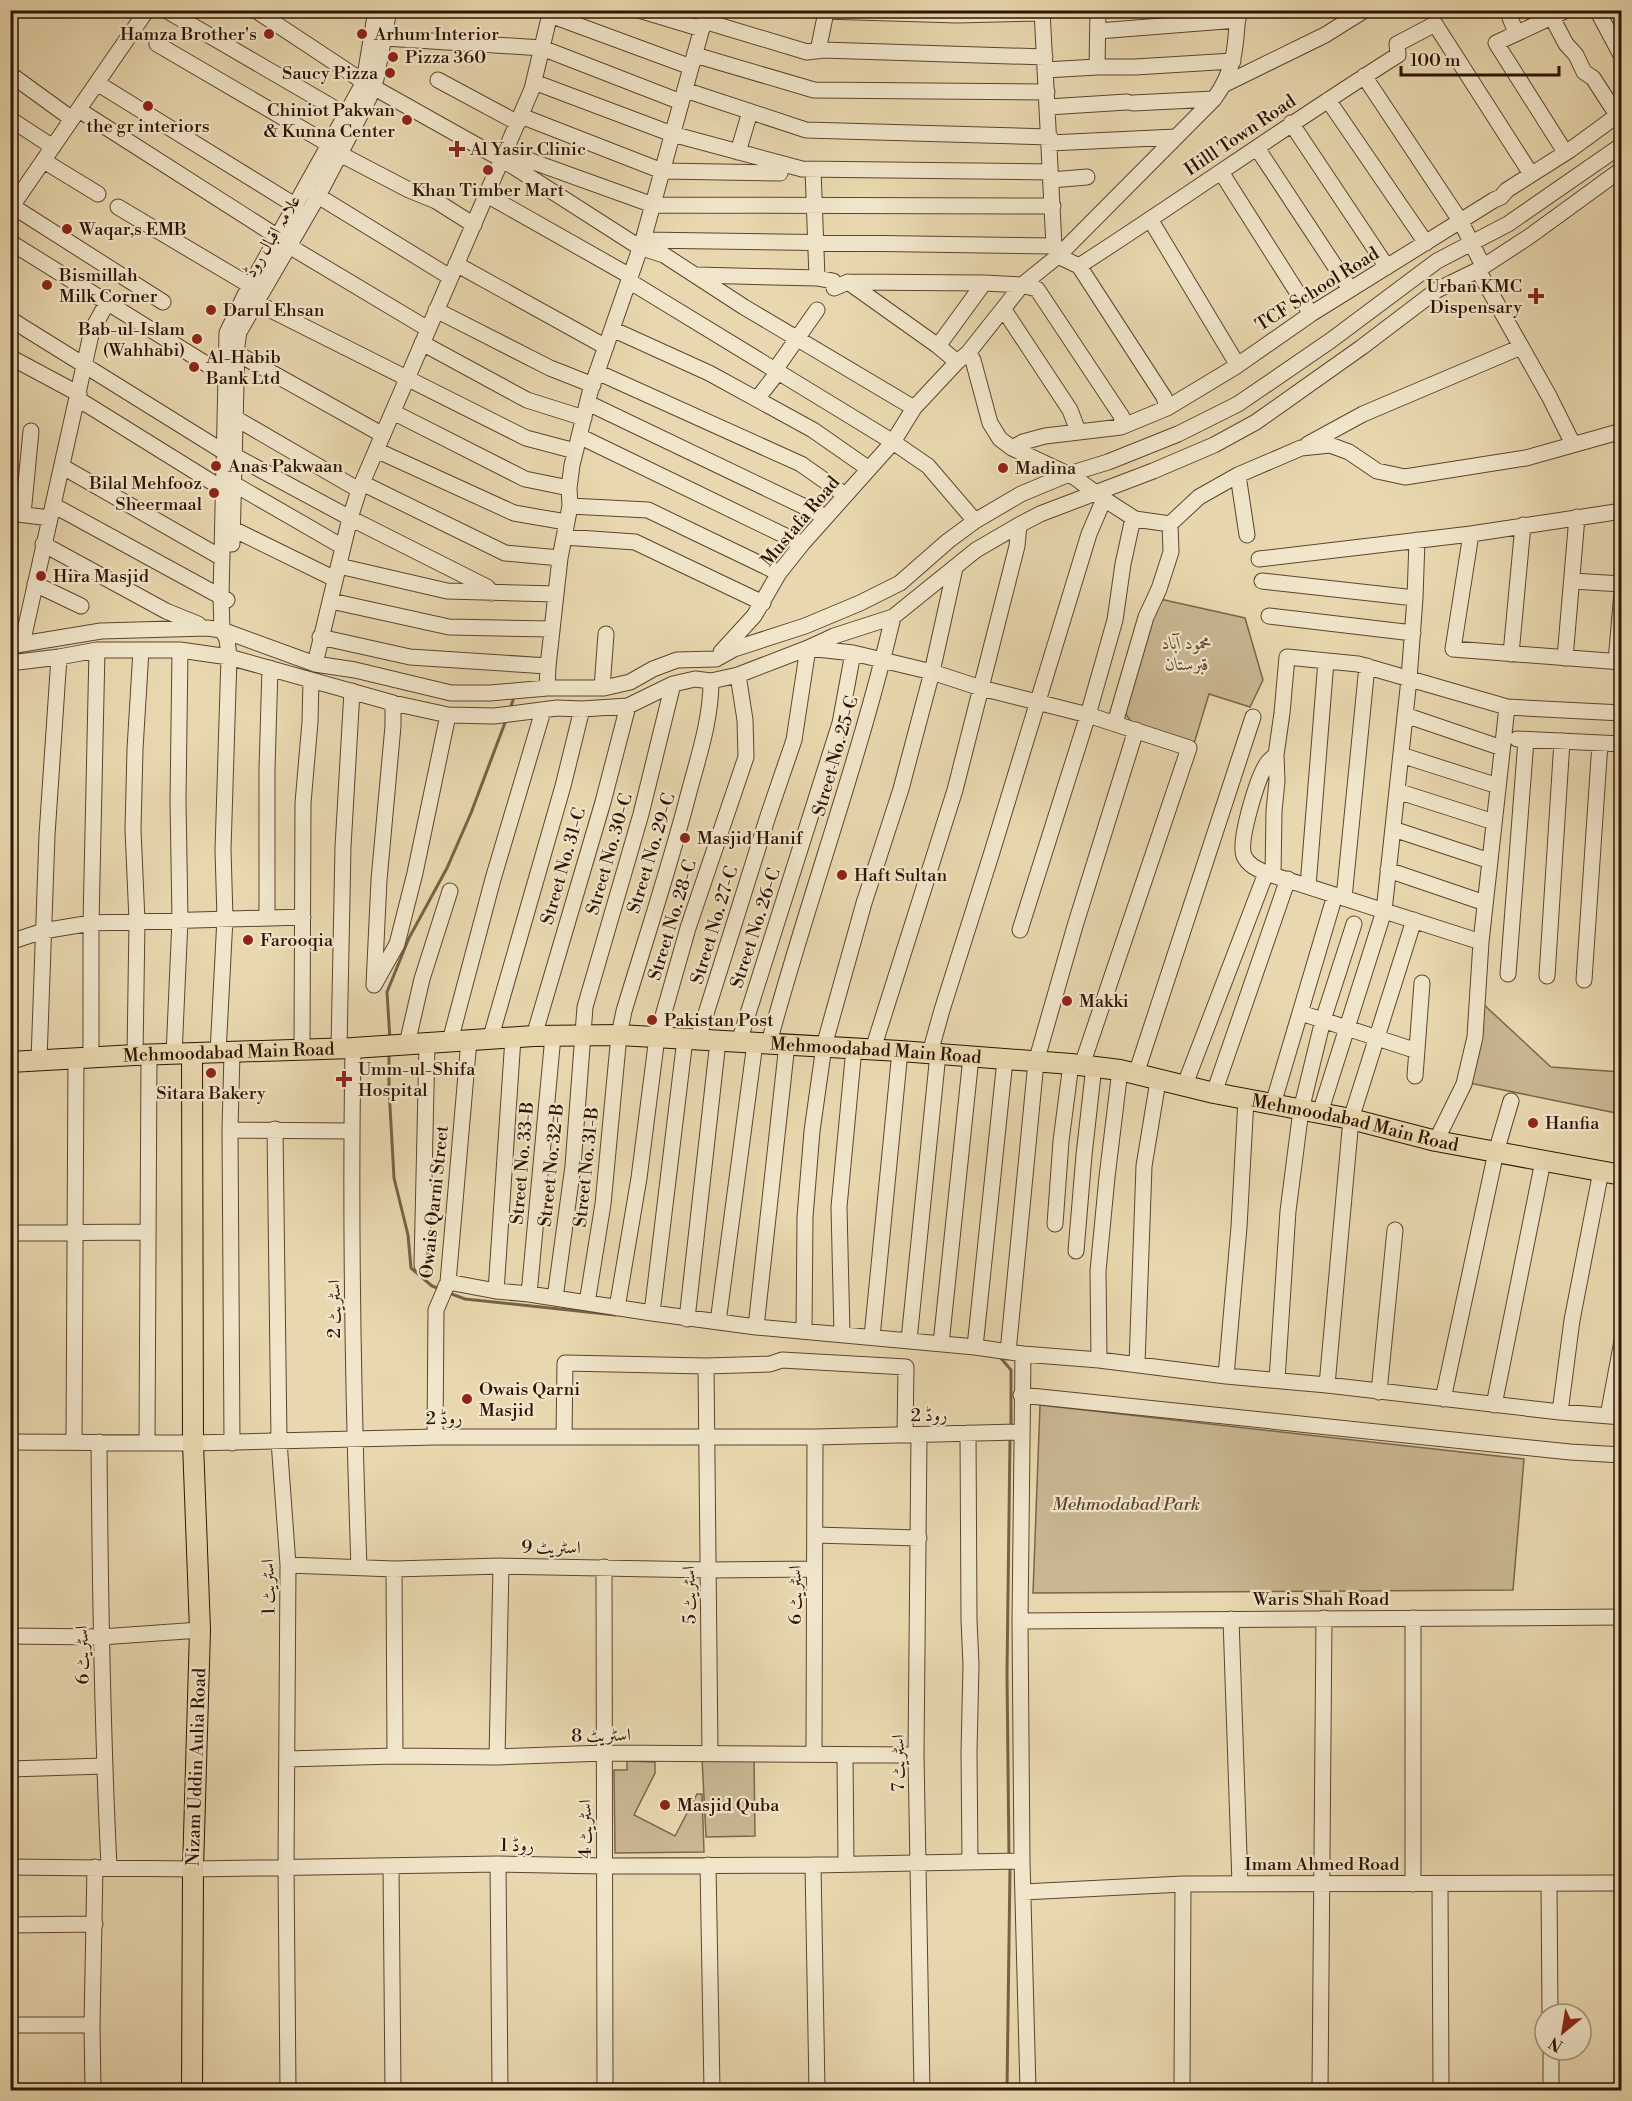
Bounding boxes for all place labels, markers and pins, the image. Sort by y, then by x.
place label: Hamza Brother's [120,23,257,46]
place label: Arhum Interior [373,23,499,46]
marker: Hamza Brother's [262,27,276,41]
marker: Arhum Interior [355,27,369,41]
place label: Pizza 360 [405,46,486,69]
marker: Pizza 360 [386,50,400,64]
place label: Saucy Pizza [282,62,379,85]
marker: Saucy Pizza [383,66,397,80]
marker: the gr interiors [141,99,155,113]
place label: Chiniot Pakwan & Kunna Center [264,99,395,143]
marker: Chiniot Pakwan & Kunna Center [400,113,414,127]
place label: the gr interiors [86,115,210,138]
place label: Al Yasir Clinic [469,138,586,161]
marker: Al Yasir Clinic [448,140,466,158]
marker: Khan Timber Mart [481,163,495,177]
place label: Khan Timber Mart [412,179,565,202]
place label: Waqar,s EMB [78,218,187,241]
marker: Waqar,s EMB [60,222,74,236]
place label: Bismillah Milk Corner [58,264,158,308]
place label: Urban KMC Dispensary [1426,275,1522,319]
marker: Bismillah Milk Corner [40,278,54,292]
marker: Urban KMC Dispensary [1527,287,1545,305]
place label: Darul Ehsan [223,299,325,322]
marker: Darul Ehsan [204,303,218,317]
place label: Bab-ul-Islam (Wahhabi) [77,318,185,362]
marker: Bab-ul-Islam (Wahhabi) [190,332,204,346]
place label: Al-Habib Bank Ltd [205,346,281,390]
marker: Al-Habib Bank Ltd [187,360,201,374]
place label: Anas Pakwaan [227,455,343,478]
place label: Madina [1015,457,1077,480]
marker: Anas Pakwaan [209,459,223,473]
marker: Madina [996,461,1010,475]
place label: Bilal Mehfooz Sheermaal [88,472,203,516]
marker: Bilal Mehfooz Sheermaal [207,486,221,500]
place label: Hira Masjid [53,565,150,588]
marker: Hira Masjid [34,569,48,583]
place label: Masjid Hanif [697,827,804,850]
marker: Masjid Hanif [678,831,692,845]
place label: Haft Sultan [854,864,947,887]
marker: Haft Sultan [835,868,849,882]
place label: Farooqia [260,929,334,952]
marker: Farooqia [241,933,255,947]
place label: Makki [1079,990,1129,1013]
marker: Makki [1060,994,1074,1008]
place label: Pakistan Post [664,1009,774,1032]
marker: Pakistan Post [645,1013,659,1027]
place label: Umm-ul-Shifa Hospital [358,1058,476,1102]
marker: Sitara Bakery [204,1066,218,1080]
marker: Umm-ul-Shifa Hospital [335,1070,353,1088]
place label: Sitara Bakery [156,1082,266,1105]
place label: Hanfia [1545,1112,1600,1135]
marker: Hanfia [1526,1116,1540,1130]
place label: Owais Qarni Masjid [479,1378,580,1422]
marker: Owais Qarni Masjid [460,1392,474,1406]
place label: Masjid Quba [677,1794,780,1817]
marker: Masjid Quba [658,1798,672,1812]

